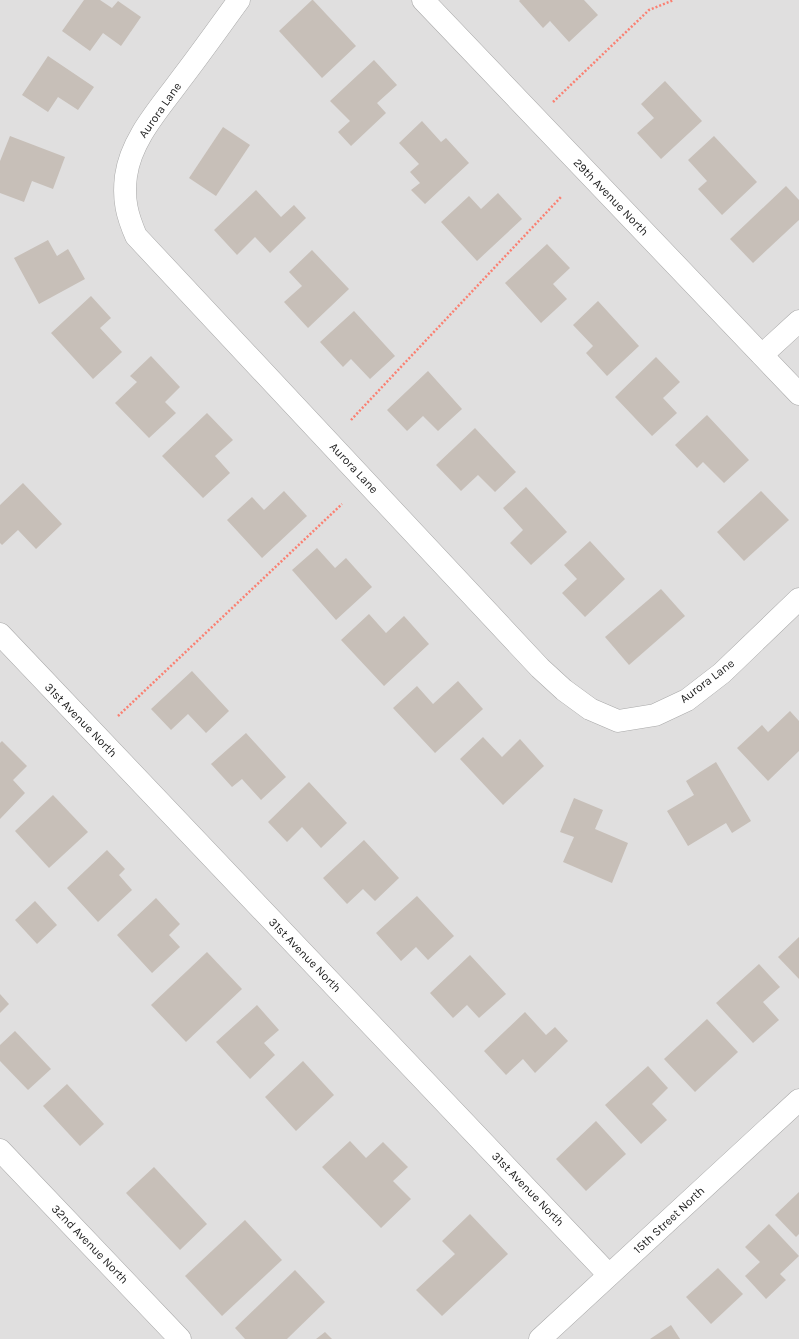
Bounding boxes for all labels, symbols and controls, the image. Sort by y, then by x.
street label: Aurora Lane [136,80,184,140]
street label: 29th Avenue North [571,156,651,238]
street label: Aurora Lane [327,440,381,496]
street label: Aurora Lane [677,656,737,706]
street label: 31st Avenue North [42,680,120,760]
street label: 31st Avenue North [266,915,344,995]
street label: 31st Avenue North [489,1149,567,1229]
street label: 15th Street North [631,1184,707,1256]
street label: 32nd Avenue North [49,1202,131,1286]

